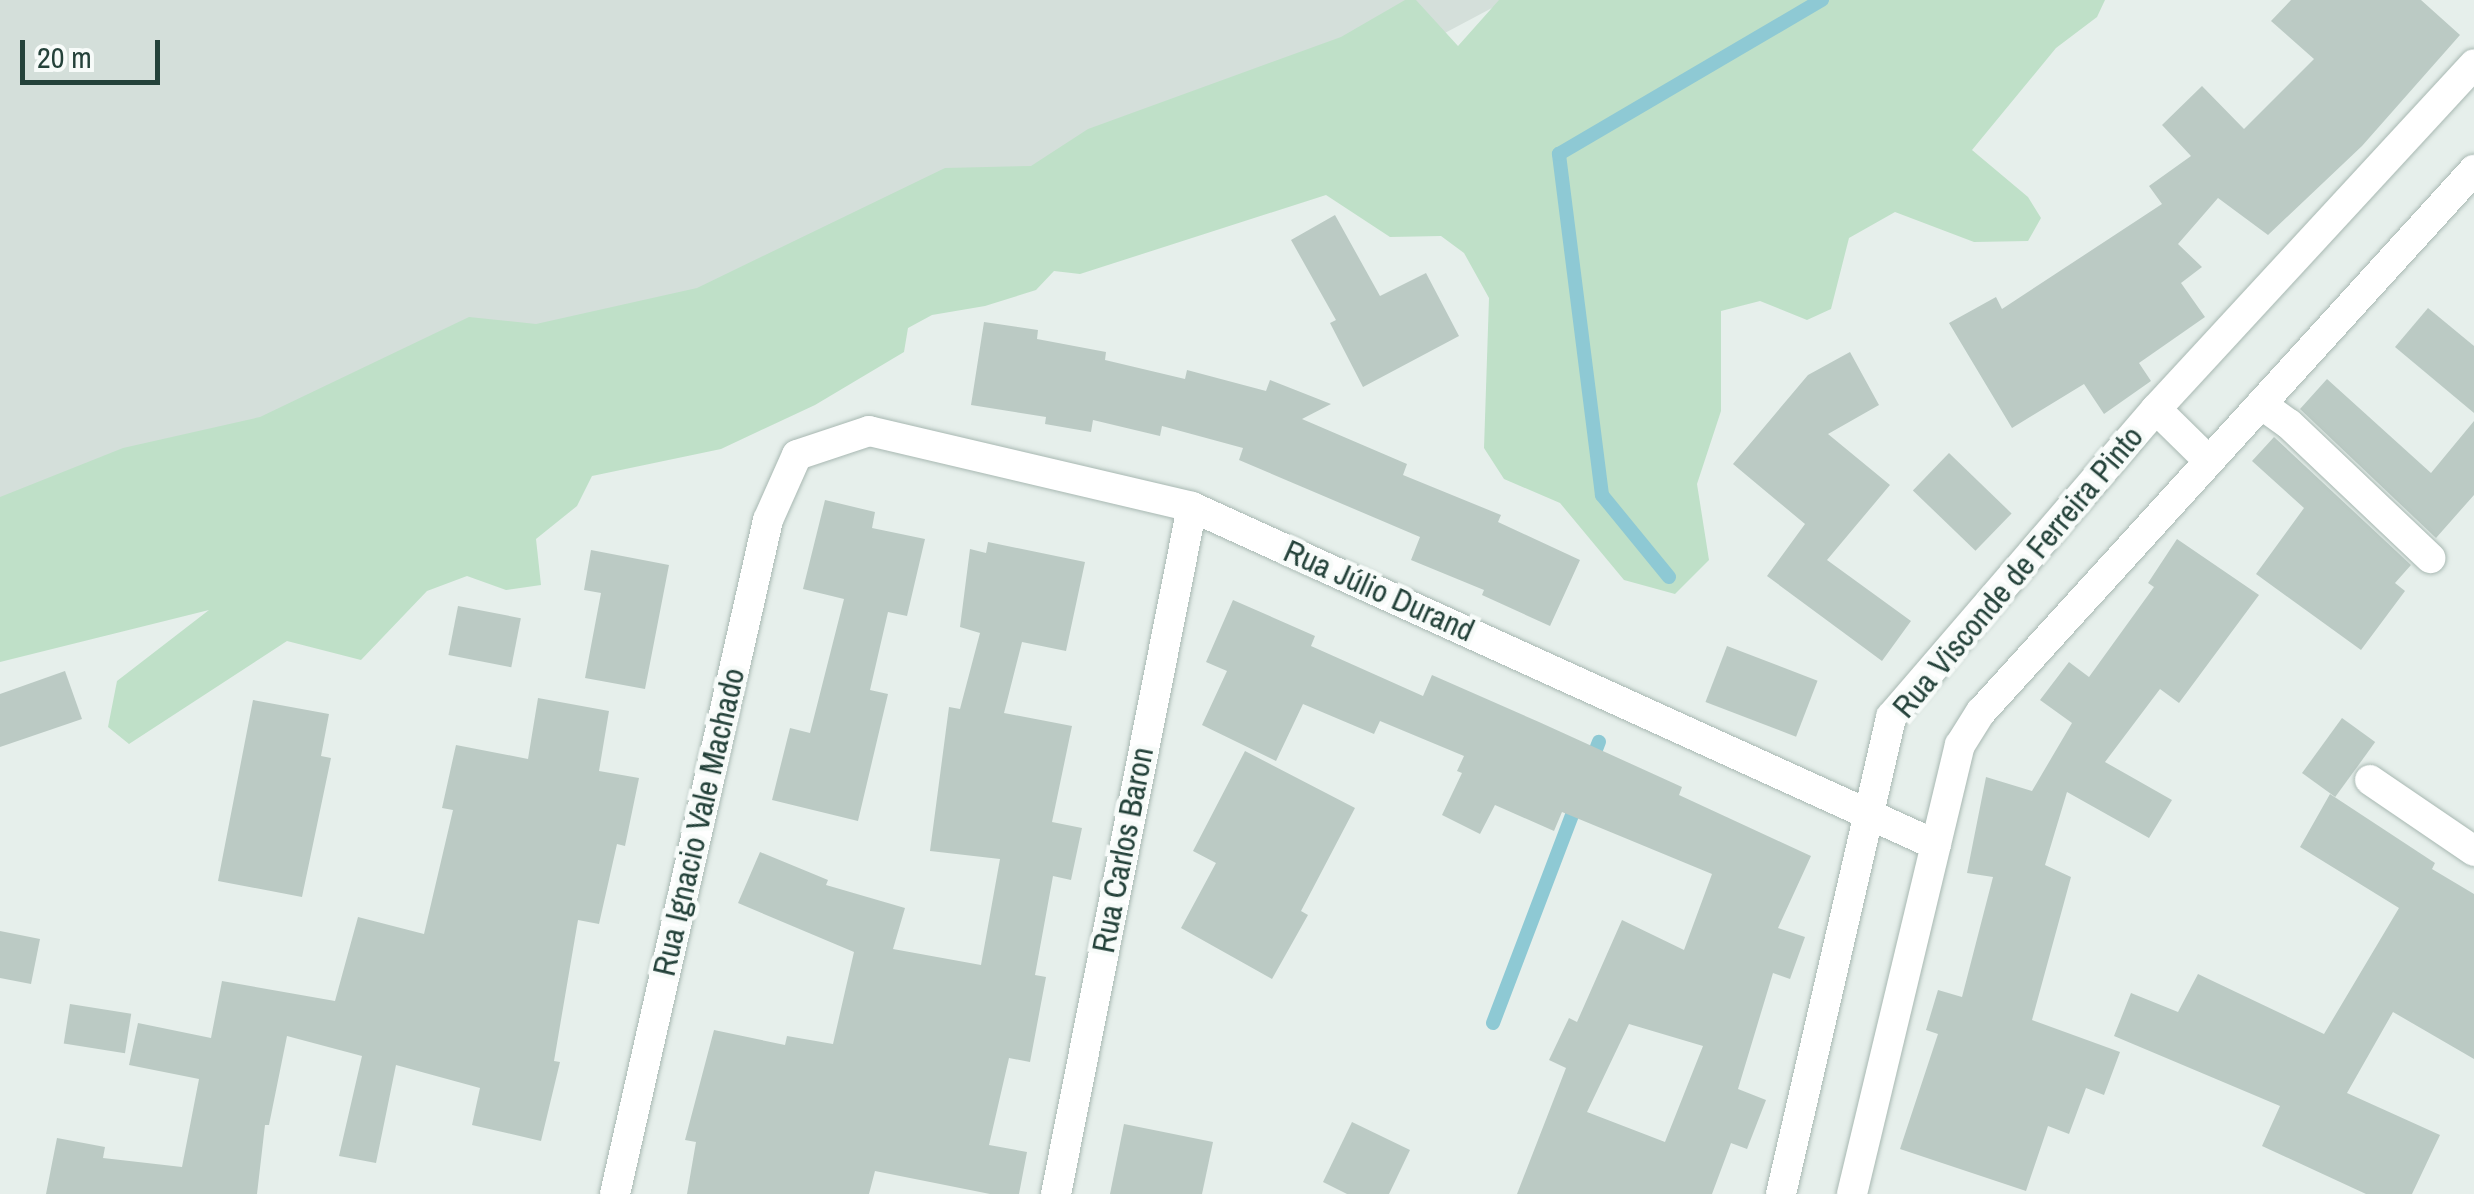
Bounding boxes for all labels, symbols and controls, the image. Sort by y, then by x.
scale bar [25,20,165,82]
text: 20 m [37,37,92,77]
street label: Rua Visconde de Ferreira Pinto [1885,418,2151,726]
street label: Rua Júlio Durand [1278,532,1480,650]
street label: Rua Ignacio Vale Machado [645,664,753,980]
street label: Rua Carlos Baron [1084,744,1162,956]

